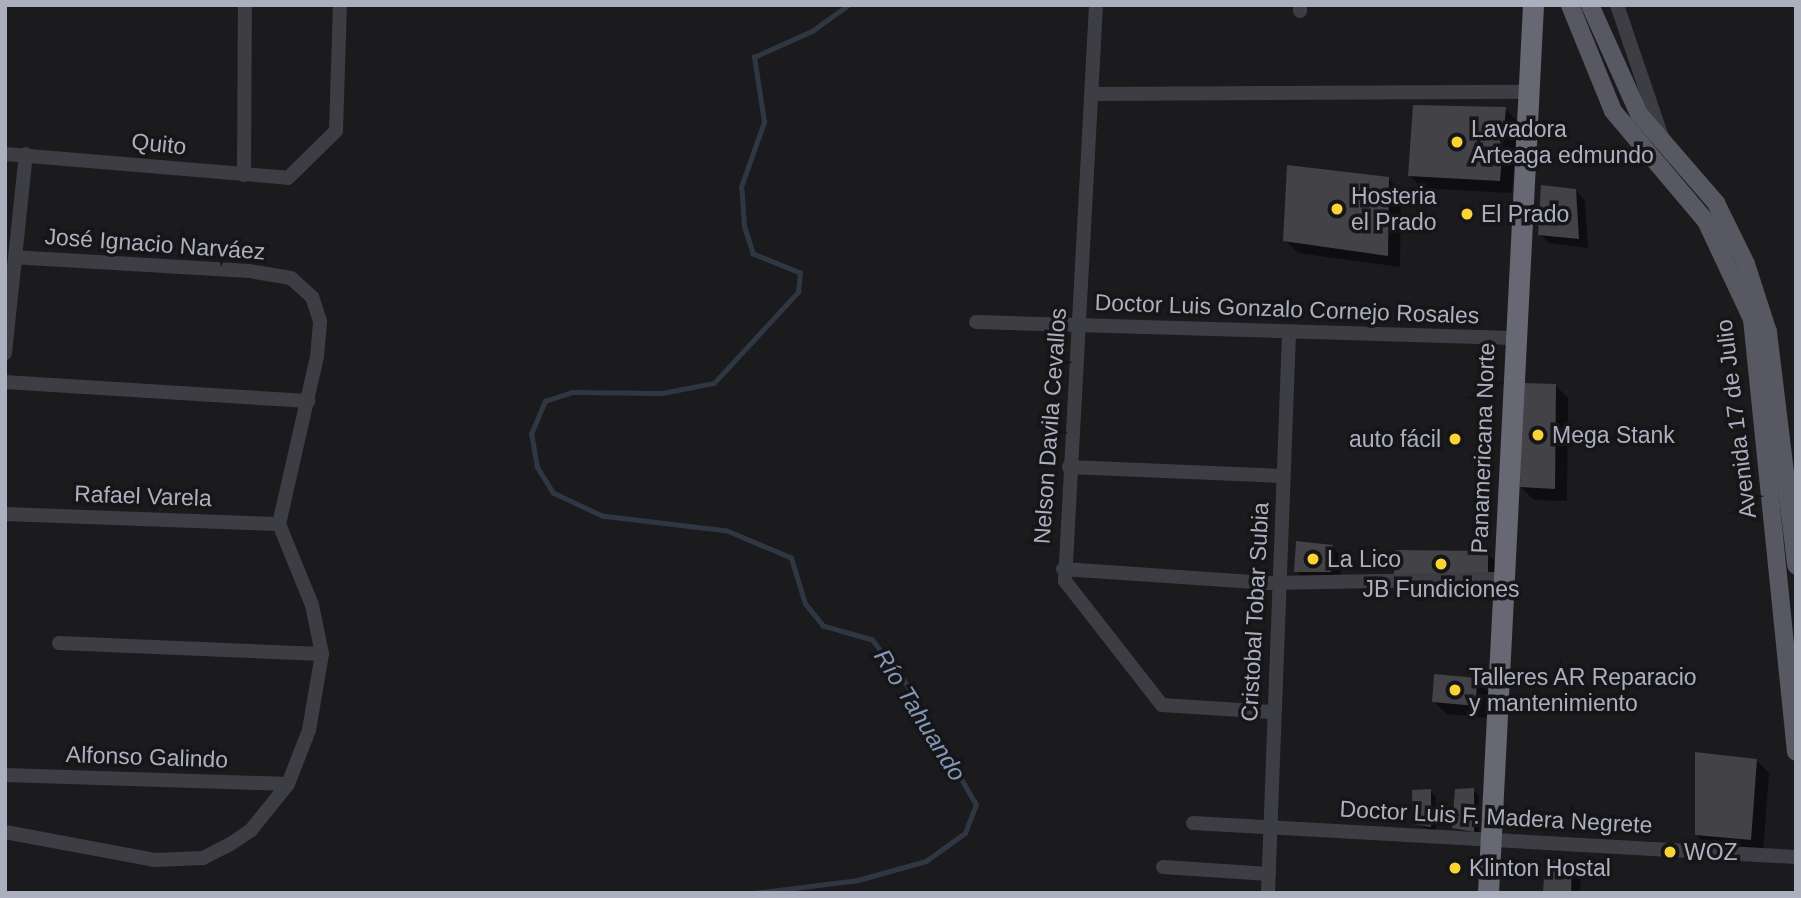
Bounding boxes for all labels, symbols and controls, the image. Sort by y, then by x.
place label: Lavadora Arteaga edmundo [1471,115,1654,169]
street label: Quito [130,127,188,161]
marker: Lavadora Arteaga edmundo [1449,134,1465,150]
place label: Hosteria el Prado [1351,182,1437,236]
place label: El Prado [1481,200,1569,228]
marker: Hosteria el Prado [1329,201,1345,217]
marker: El Prado [1459,206,1475,222]
street label: José Ignacio Narváez [44,223,266,265]
street label: Doctor Luis Gonzalo Cornejo Rosales [1094,288,1480,330]
street label: Nelson Davila Cevallos [1028,307,1072,545]
street label: Avenida 17 de Julio [1710,318,1762,520]
street label: Panamericana Norte [1466,342,1500,554]
place label: Mega Stank [1552,421,1675,449]
place label: auto fácil [1349,425,1441,453]
marker: Mega Stank [1530,427,1546,443]
marker: auto fácil [1447,431,1463,447]
street label: Rafael Varela [74,480,212,512]
street label: Cristobal Tobar Subia [1235,501,1275,723]
place label: La Lico [1327,545,1401,573]
marker: La Lico [1305,551,1321,567]
marker: JB Fundiciones [1433,556,1449,572]
place label: JB Fundiciones [1362,575,1520,603]
water label: Río Tahuando [868,644,972,786]
place label: Talleres AR Reparacio y mantenimiento [1469,663,1698,717]
marker: Talleres AR Reparacio y mantenimiento [1447,682,1463,698]
street label: Alfonso Galindo [65,740,229,774]
street label: Doctor Luis F. Madera Negrete [1339,795,1653,839]
place label: WOZ [1684,838,1738,866]
marker: WOZ [1662,844,1678,860]
place label: Klinton Hostal [1469,854,1611,882]
marker: Klinton Hostal [1447,860,1463,876]

